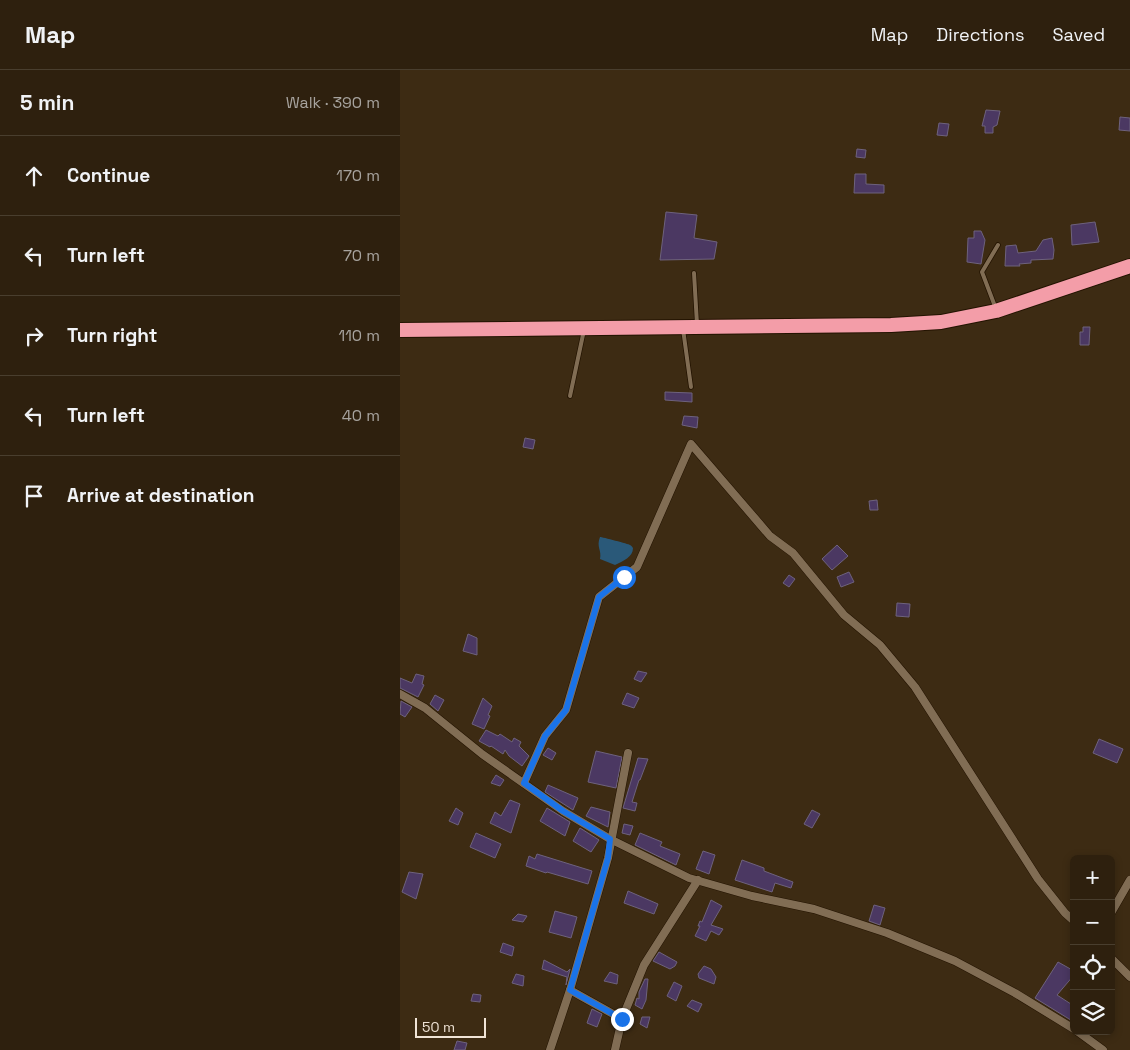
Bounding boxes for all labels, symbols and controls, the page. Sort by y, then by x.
text: Map [25,19,75,50]
text: Map [871,23,908,46]
text: Directions [936,23,1025,46]
text: Saved [1053,23,1105,46]
text: 5 min [20,89,74,116]
text: Walk · 390 m [286,92,380,113]
icon: ahead [20,162,48,190]
text: Continue [67,163,150,188]
text: 170 m [336,165,380,186]
icon: left [20,242,48,270]
text: Turn left [67,243,145,268]
text: 70 m [343,245,380,266]
icon: right [20,322,48,350]
text: Turn right [67,323,157,348]
text: 110 m [338,325,380,346]
icon: left [20,402,48,430]
text: Turn left [67,403,145,428]
text: 40 m [342,405,380,426]
icon: arrive [20,482,48,510]
text: Arrive at destination [67,483,255,508]
route start [613,566,636,589]
map controls [1070,855,1115,1035]
button: + [1070,855,1115,900]
button: − [1070,900,1115,945]
button: locate [1070,945,1115,990]
button: layers [1070,990,1115,1035]
route end [611,1008,634,1031]
scale bar [415,1015,486,1038]
text: 50 m [422,1018,455,1036]

